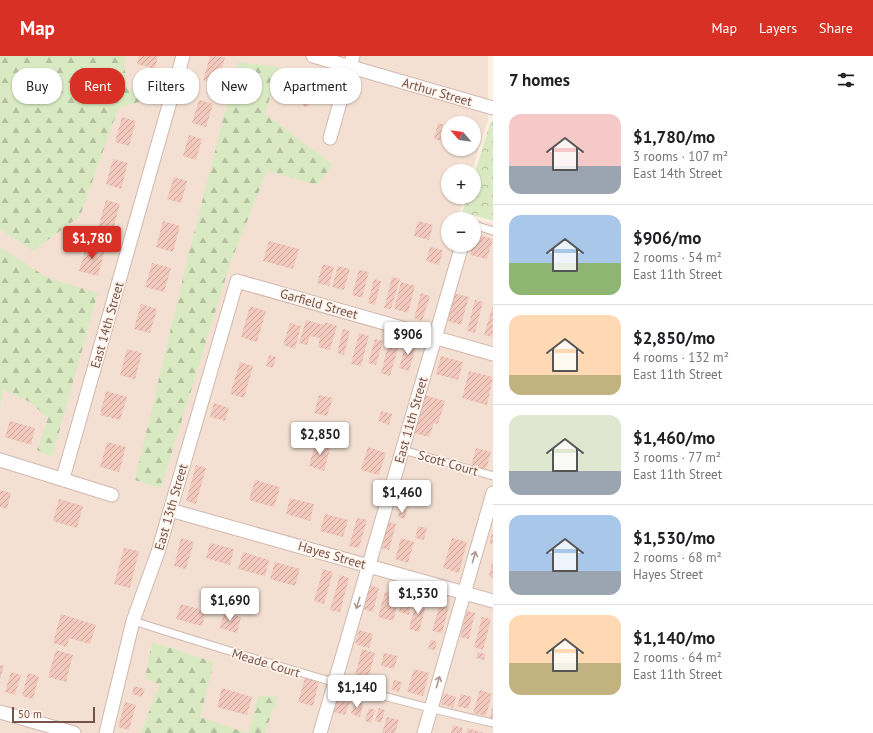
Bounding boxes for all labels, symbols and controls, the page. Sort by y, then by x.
text: Map [20,16,55,40]
text: Map [711,19,737,37]
text: Layers [759,19,797,37]
text: Share [819,19,853,37]
chip: Buy [12,68,62,104]
chip: Rent [70,68,125,104]
chip: Filters [133,68,199,104]
chip: New [207,68,262,104]
chip: Apartment [270,68,361,104]
text: 7 homes [509,69,570,91]
icon: filters [835,69,857,91]
street label: Arthur Street [400,74,475,110]
north arrow [441,116,481,156]
map controls [441,116,481,252]
text: $1,780/mo [633,126,715,148]
icon: home [541,130,589,178]
text: 3 rooms · 107 m² [633,148,728,165]
button: + [441,164,481,204]
text: East 14th Street [633,165,722,182]
button: − [441,212,481,252]
pin: $1,780 [59,226,125,260]
text: $906/mo [633,227,701,249]
text: $1,780 [72,230,112,247]
icon: home [541,231,589,279]
text: 2 rooms · 54 m² [633,249,722,266]
text: East 11th Street [633,266,722,283]
street label: East 14th Street [87,279,128,370]
street label: Garfield Street [278,285,360,323]
pin: $906 [384,322,432,356]
text: $906 [393,326,423,343]
text: $2,850/mo [633,327,715,349]
icon: home [541,331,589,379]
text: 4 rooms · 132 m² [633,349,729,366]
text: East 11th Street [633,366,722,383]
street label: East 11th Street [391,374,432,465]
pin: $2,850 [287,422,353,456]
text: $2,850 [300,426,340,443]
text: $1,460/mo [633,427,715,449]
icon: home [541,431,589,479]
street label: Scott Court [416,446,481,480]
text: 3 rooms · 77 m² [633,449,721,466]
street label: East 13th Street [151,461,192,552]
text: East 11th Street [633,466,722,483]
pin: $1,460 [369,480,435,514]
text: $1,460 [382,484,422,501]
text: $1,530/mo [633,527,715,549]
icon: home [541,531,589,579]
street label: Hayes Street [296,537,368,573]
text: 2 rooms · 68 m² [633,549,722,566]
one-way arrow [471,551,479,564]
text: Hayes Street [633,566,703,583]
pin: $1,530 [385,581,451,615]
text: $1,530 [398,585,438,602]
pin: $1,690 [197,588,263,622]
text: $1,690 [210,592,250,609]
one-way arrow [354,597,361,610]
text: $1,140/mo [633,627,715,649]
icon: home [541,631,589,679]
street label: Meade Court [230,645,303,682]
text: 2 rooms · 64 m² [633,649,722,666]
text: East 11th Street [633,666,722,683]
pin: $1,140 [324,675,390,709]
one-way arrow [435,676,442,689]
text: $1,140 [337,679,377,696]
scale bar [12,705,95,724]
text: 50 m [18,707,42,721]

